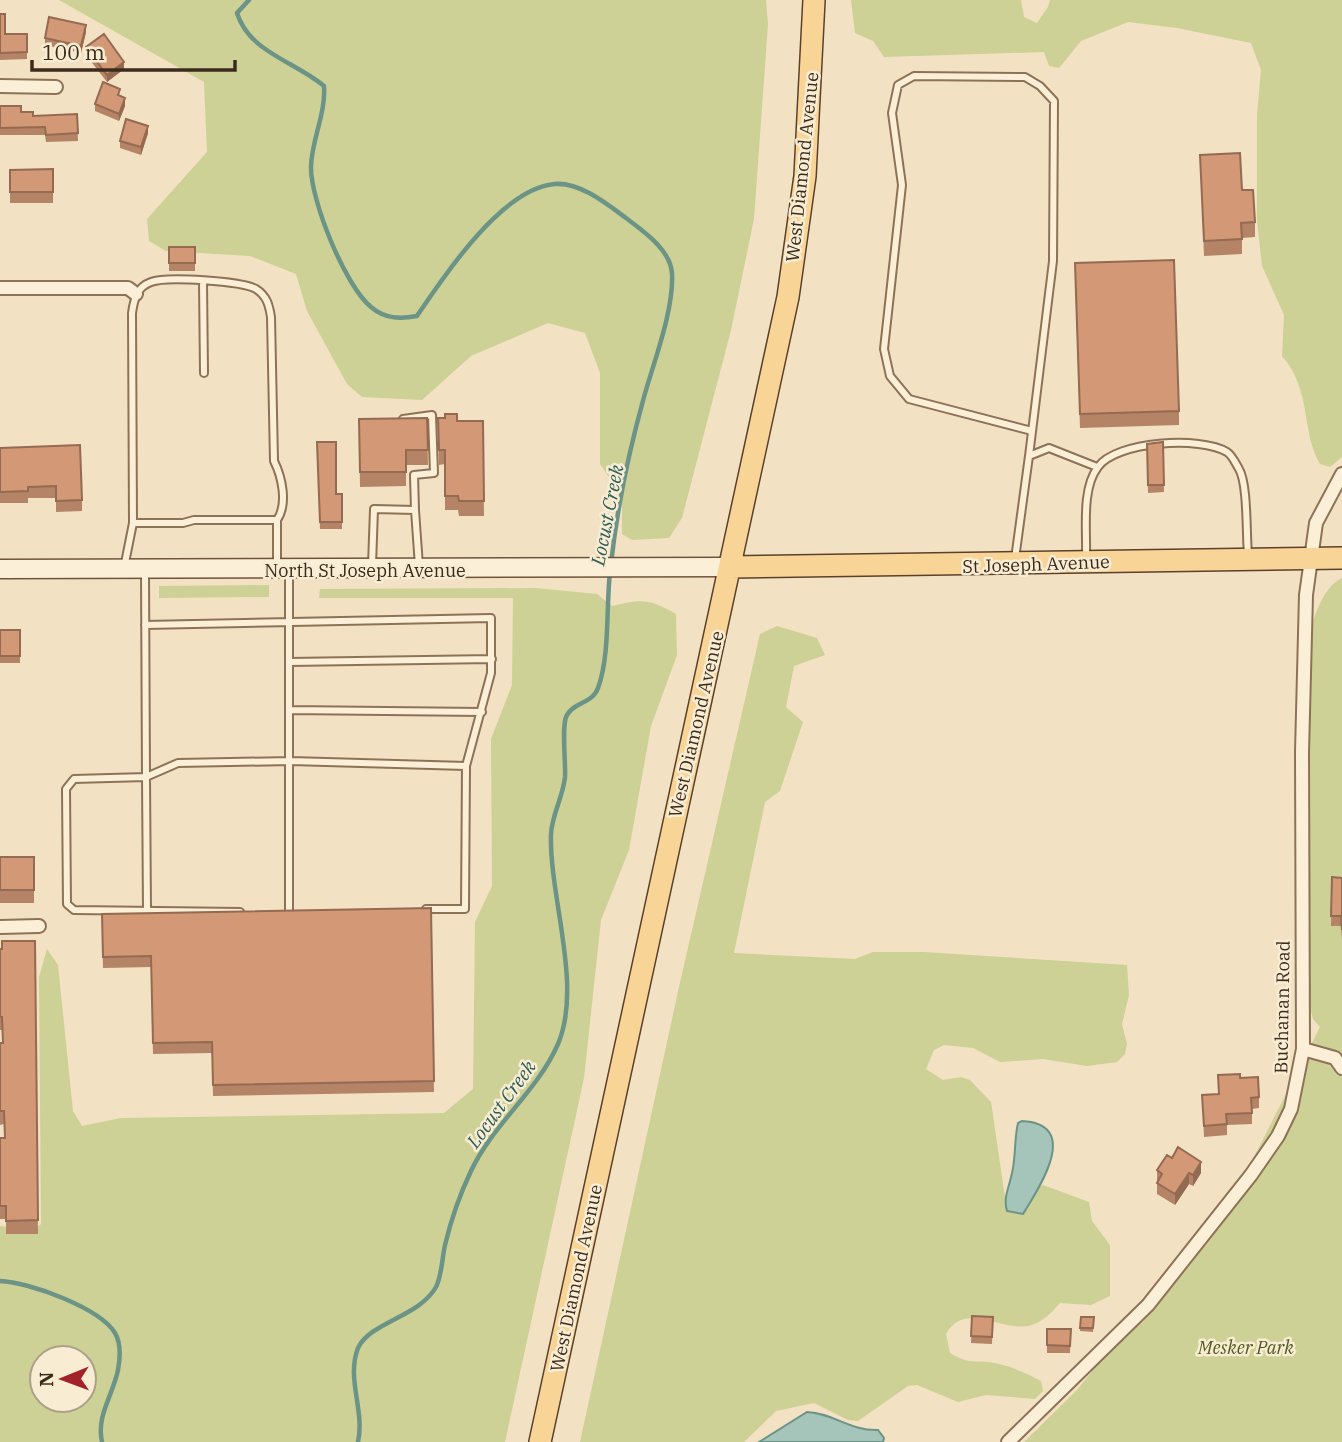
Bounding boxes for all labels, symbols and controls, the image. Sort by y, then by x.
scale bar [32,28,234,72]
text: 100 m [42,38,105,66]
street label: West Diamond Avenue [781,71,823,263]
water label: Locust Creek [585,462,629,569]
street label: St Joseph Avenue [962,550,1110,578]
street label: North St Joseph Avenue [264,559,466,582]
street label: West Diamond Avenue [663,628,729,820]
street label: Buchanan Road [1269,940,1295,1074]
water label: Locust Creek [461,1055,541,1153]
street label: West Diamond Avenue [545,1182,607,1374]
park label: Mesker Park [1197,1336,1294,1359]
north arrow [28,1344,98,1414]
text: N [34,1372,58,1387]

